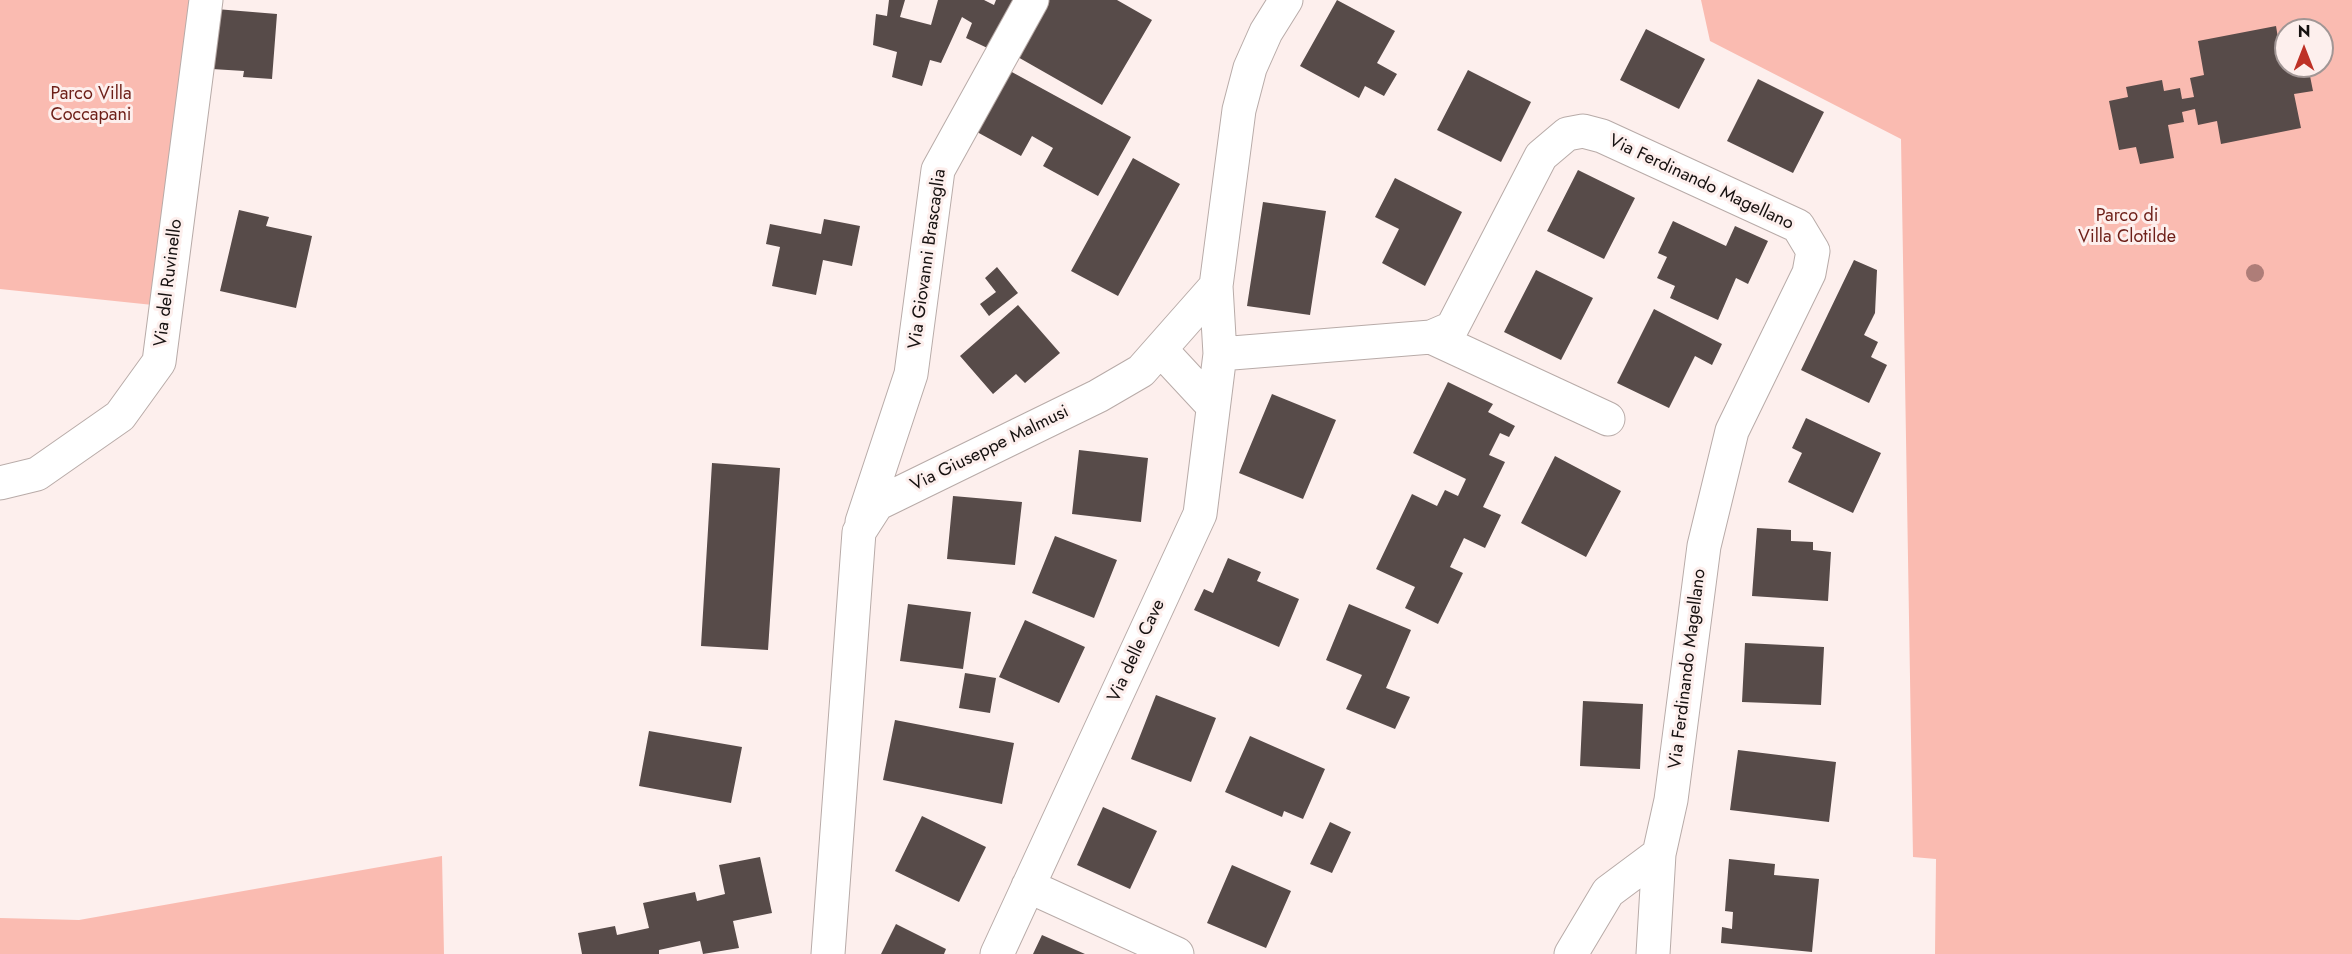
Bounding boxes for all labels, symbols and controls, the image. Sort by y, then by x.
north arrow [2274,18,2334,78]
text: N [2298,20,2310,43]
park label: Parco Villa Coccapani [50,84,132,127]
street label: Via Ferdinando Magellano [1605,131,1797,235]
street label: Via Giovanni Brascaglia [905,168,951,350]
park label: Parco di Villa Clotilde [2078,206,2176,248]
street label: Via del Ruvinello [150,218,188,348]
street label: Via Giuseppe Malmusi [907,401,1073,497]
street label: Via Ferdinando Magellano [1665,568,1711,770]
street label: Via delle Cave [1104,596,1170,706]

